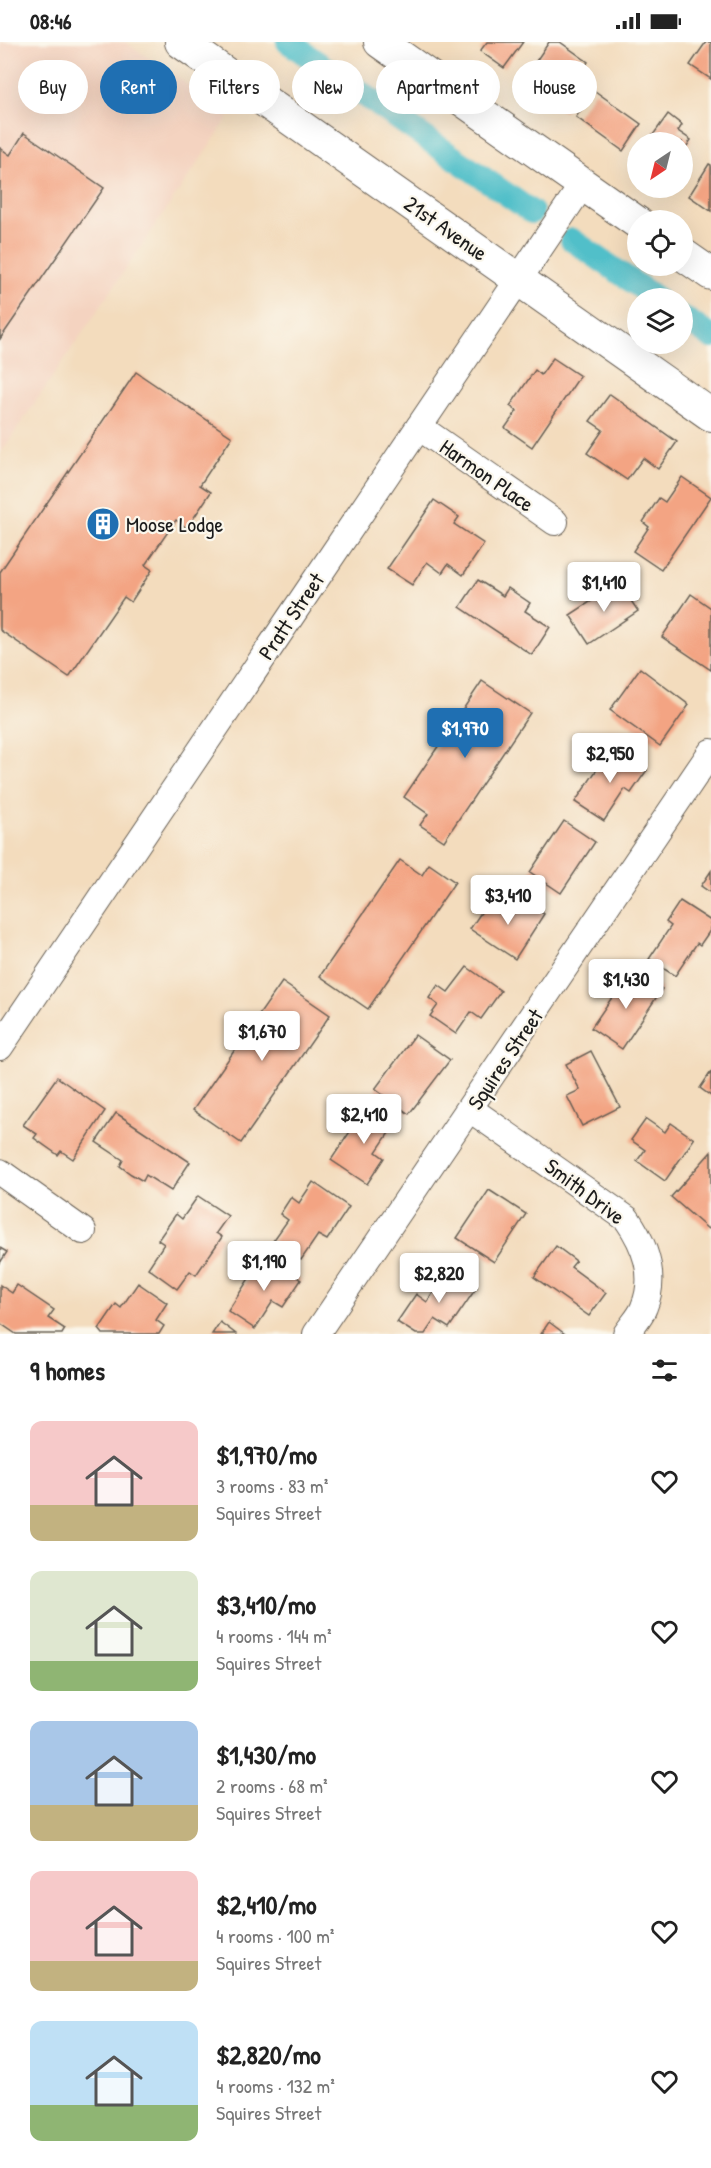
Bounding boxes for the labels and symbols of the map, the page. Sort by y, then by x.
north arrow [627,132,693,198]
street label: 21st Avenue [398,188,494,268]
street label: Harmon Place [434,432,540,519]
building icon: Moose Lodge [85,506,121,542]
place label: Moose Lodge [126,509,224,539]
pin: $1,410 [555,562,653,613]
street label: Pratt Street [251,566,331,665]
pin: $1,970 [416,708,514,759]
pin: $2,950 [561,733,659,784]
pin: $3,410 [459,875,557,926]
pin: $1,430 [577,959,675,1010]
street label: Squires Street [460,1002,550,1115]
pin: $1,670 [213,1011,311,1062]
pin: $2,410 [315,1094,413,1145]
street label: Smith Drive [539,1151,631,1231]
pin: $1,190 [215,1241,313,1292]
pin: $2,820 [390,1253,488,1304]

